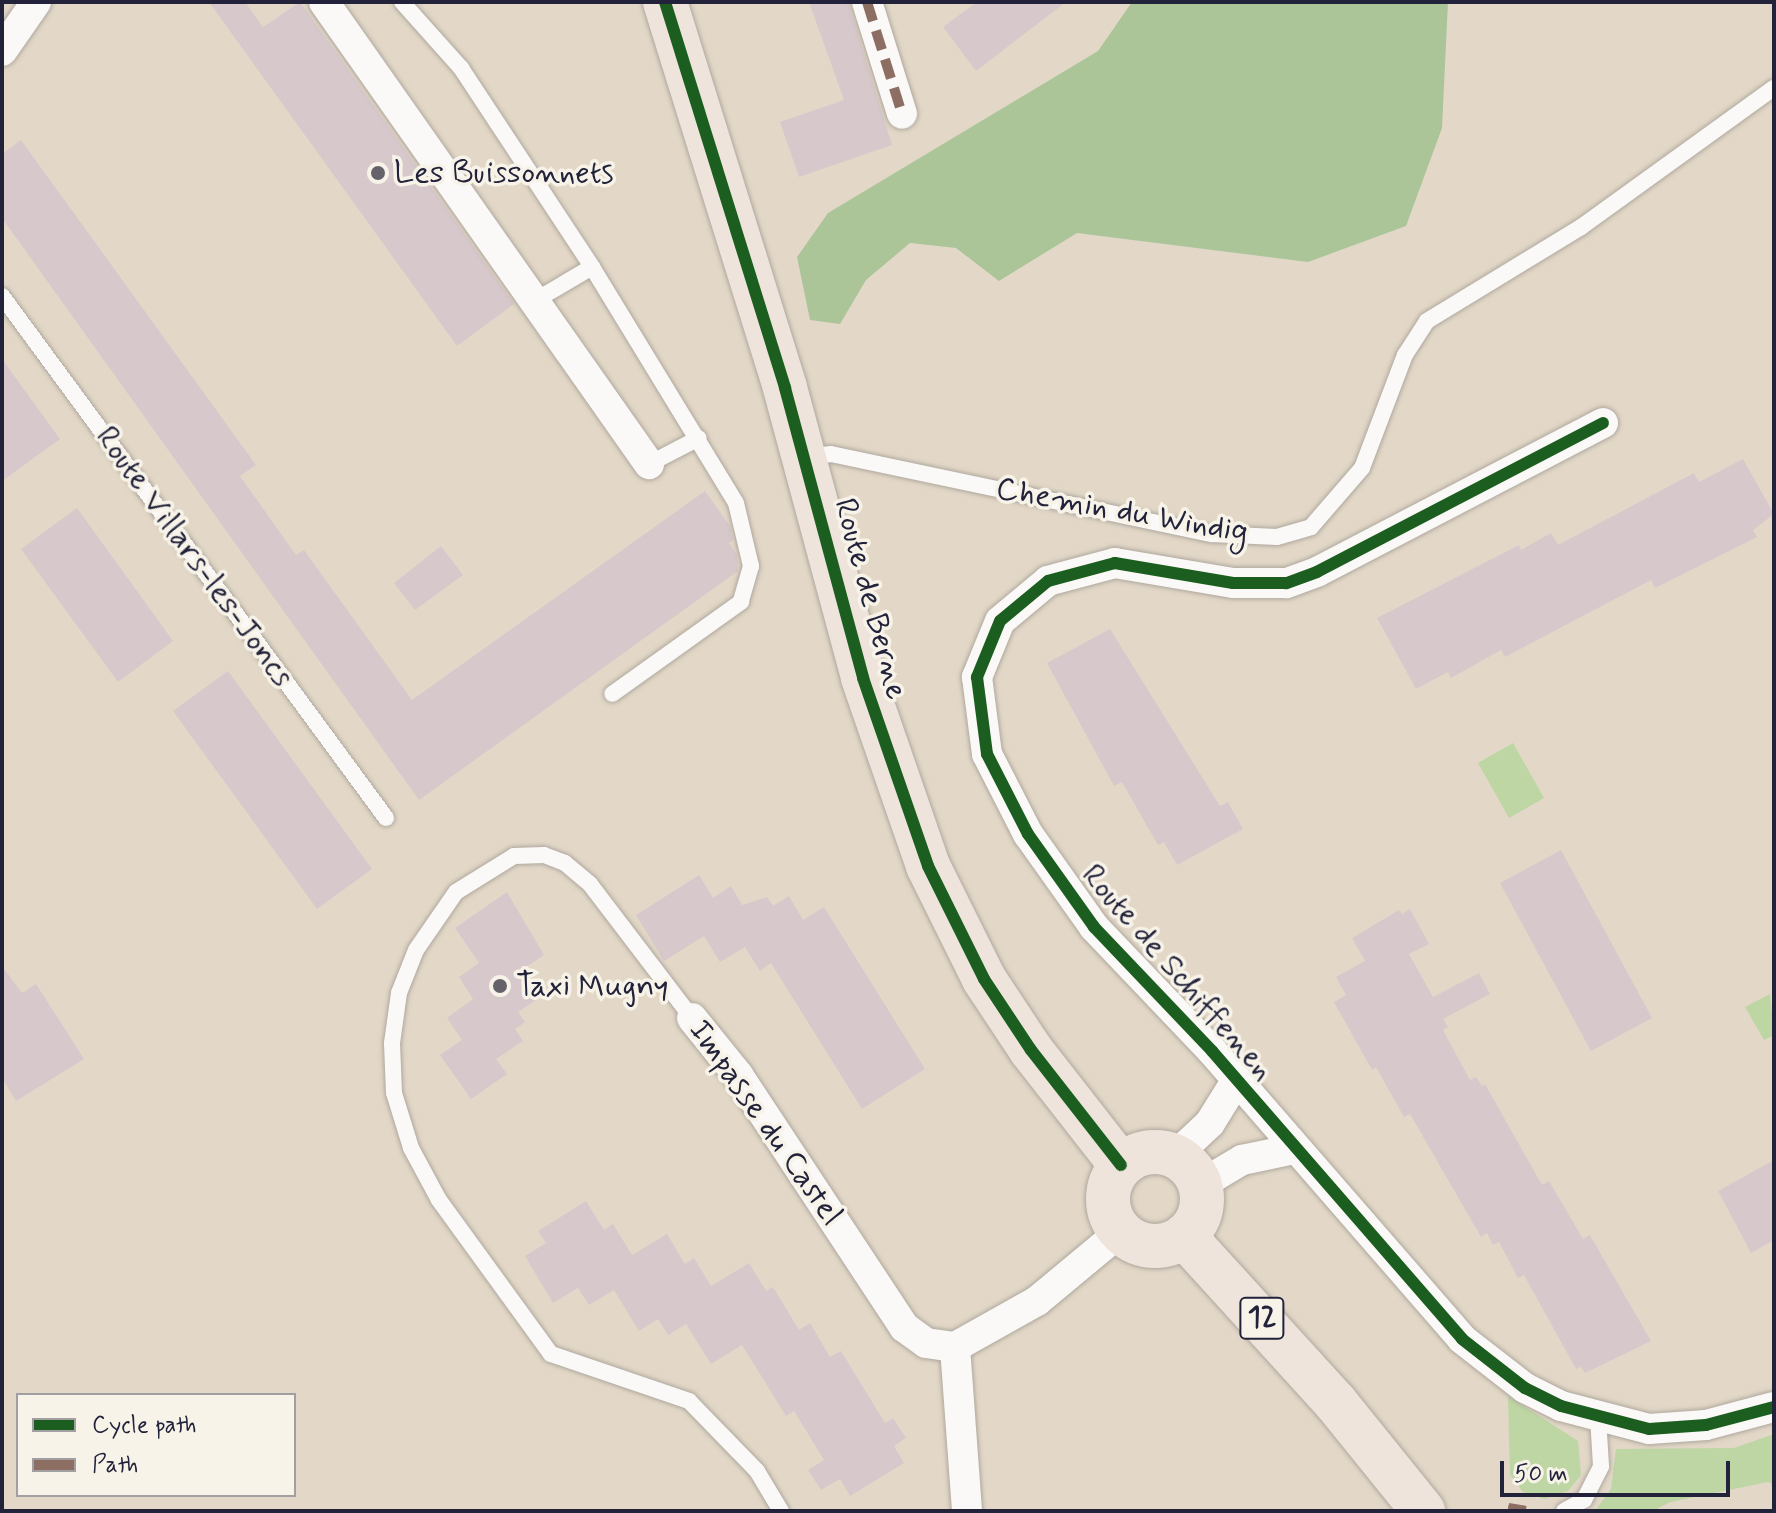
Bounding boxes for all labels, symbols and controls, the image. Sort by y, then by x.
place label: Les Buissonnets [394,154,612,192]
marker: Les Buissonnets [369,164,387,182]
street label: Route Villars-les-Joncs [89,422,299,692]
street label: Chemin du Windig [995,470,1249,552]
street label: Route de Berne [825,495,915,703]
street label: Route de Schiffenen [1073,858,1281,1088]
place label: Taxi Mugny [516,967,677,1005]
marker: Taxi Mugny [491,977,509,995]
street label: Impasse du Castel [679,1012,851,1234]
road number: 12 [1238,1292,1286,1344]
legend [16,1393,296,1497]
text: Cycle path [92,1410,197,1441]
scale bar [1504,1445,1734,1495]
text: Path [92,1450,138,1481]
text: 50 m [1514,1459,1568,1490]

